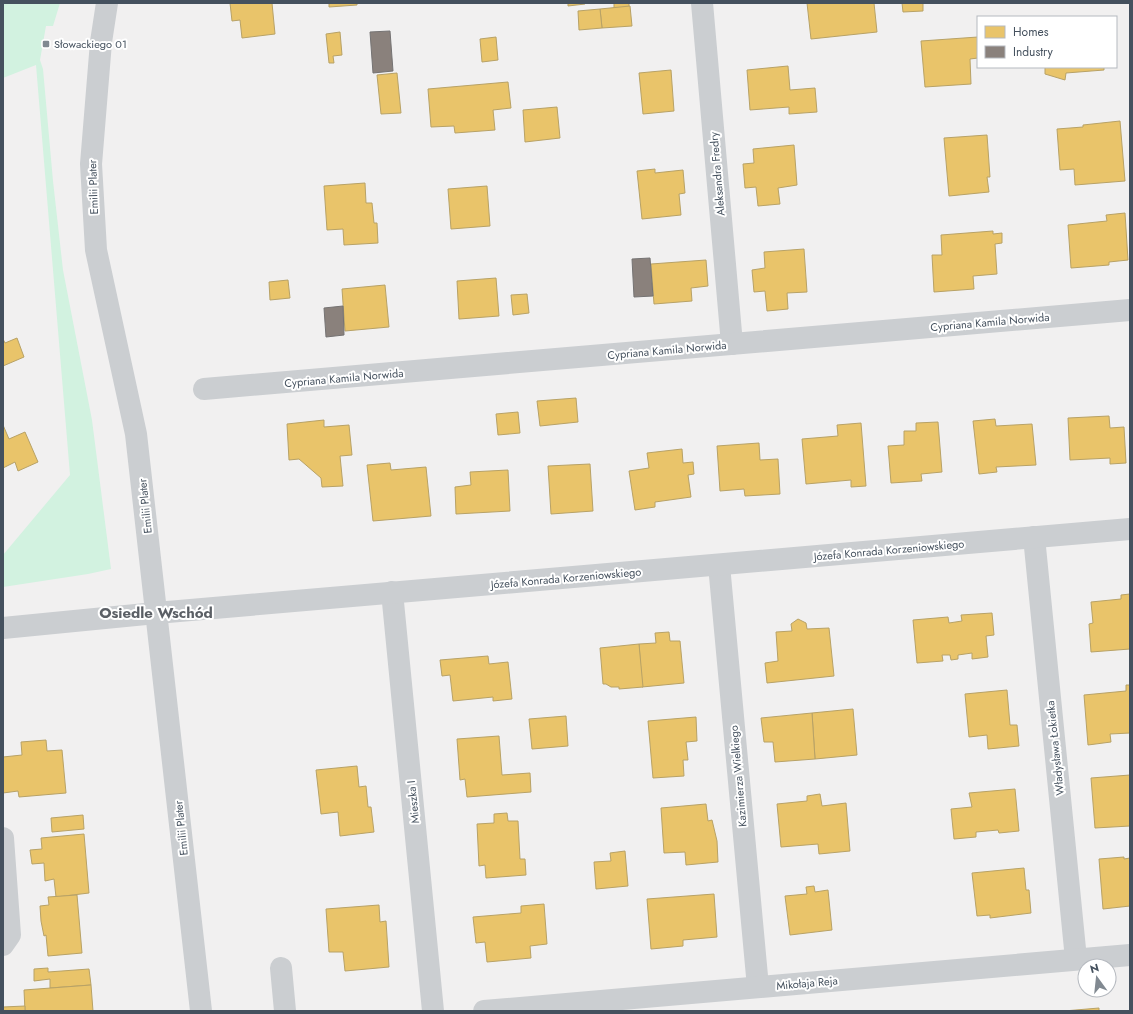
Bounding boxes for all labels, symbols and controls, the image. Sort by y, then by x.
legend [977,16,1117,68]
text: Homes [1013,23,1049,41]
place label: Słowackiego 01 [54,36,127,52]
marker: Słowackiego 01 [41,39,51,49]
text: Industry [1013,43,1054,61]
street label: Aleksandra Fredry [705,131,729,217]
street label: Emilii Plater [84,159,102,215]
street label: Cypriana Kamila Norwida [930,309,1050,335]
street label: Cypriana Kamila Norwida [607,337,727,363]
street label: Cypriana Kamila Norwida [284,365,404,391]
street label: Emilii Plater [134,478,156,534]
street label: Józefa Konrada Korzeniowskiego [811,535,965,565]
street label: Józefa Konrada Korzeniowskiego [488,563,642,593]
district label: Osiedle Wschód [99,602,213,624]
street label: Władysława Łokietka [1042,700,1068,796]
street label: Kazimierza Wielkiego [726,725,750,827]
street label: Mieszka I [403,780,423,824]
street label: Emilii Plater [170,800,192,856]
north arrow [1077,958,1117,998]
text: N [1088,959,1101,977]
street label: Mikołaja Reja [776,972,838,994]

